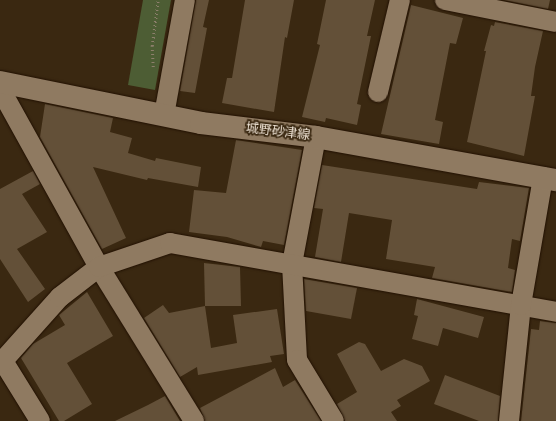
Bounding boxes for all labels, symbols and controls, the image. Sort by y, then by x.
street label: 城野砂津線 [245,120,311,144]

